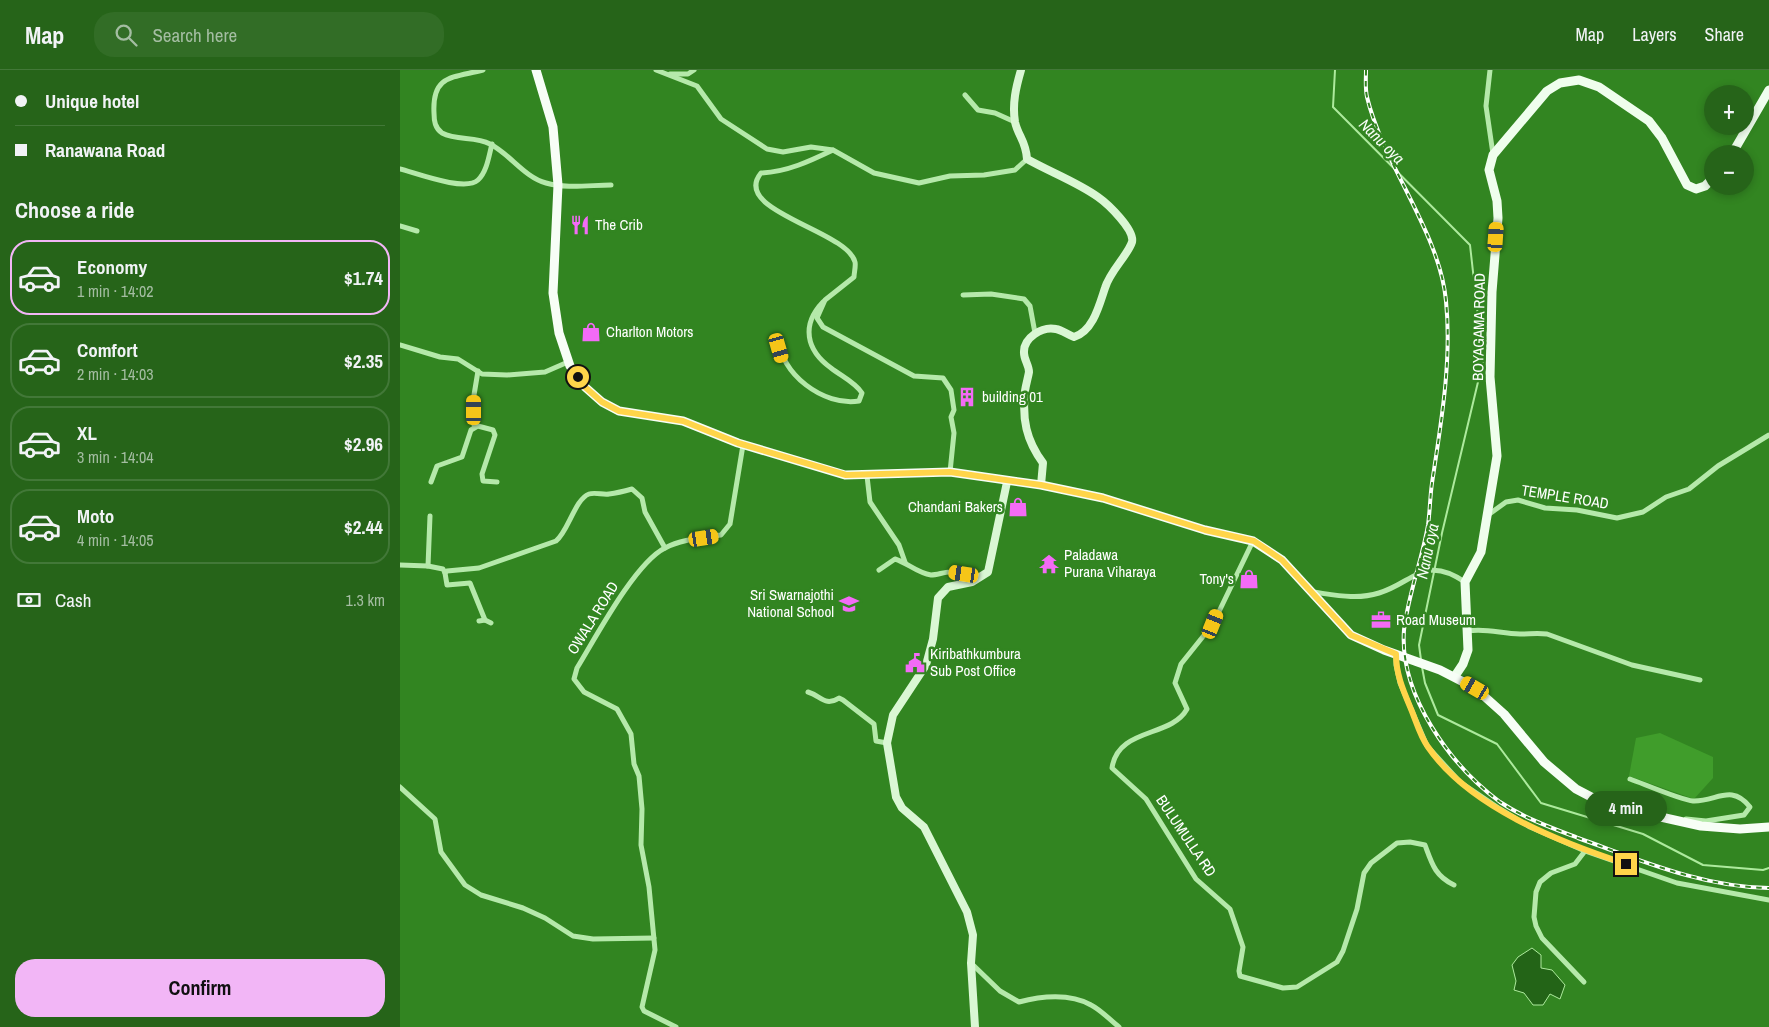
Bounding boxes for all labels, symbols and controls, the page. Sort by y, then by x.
search box [94,12,444,57]
text: Map [25,19,64,51]
icon: search [112,21,140,49]
text: Search here [152,22,237,48]
text: Map [1576,22,1604,47]
text: Layers [1632,22,1677,47]
text: Share [1705,22,1744,47]
map controls [1704,85,1754,195]
button: + [1704,85,1754,135]
text: Unique hotel [45,88,139,114]
water label: Nanu oya [1354,113,1410,169]
text: Ranawana Road [45,137,165,163]
button: − [1704,145,1754,195]
text: Choose a ride [15,195,134,225]
restaurant icon: The Crib [569,214,591,236]
place label: The Crib [595,214,643,235]
car [1487,222,1504,252]
text: Economy [77,254,147,280]
icon: car [17,255,62,300]
text: $1.74 [344,265,383,291]
street label: BOYAGAMA ROAD [1467,273,1490,381]
text: 1 min · 14:02 [77,280,154,302]
shop icon: Charlton Motors [580,321,602,343]
place label: Charlton Motors [606,321,694,342]
car [767,332,790,364]
text: Comfort [77,337,138,363]
icon: car [17,338,62,383]
text: $2.35 [344,348,383,374]
text: 2 min · 14:03 [77,363,154,385]
route start [567,366,589,388]
building icon: building 01 [956,386,978,408]
place label: building 01 [982,386,1043,407]
car [466,395,481,425]
text: XL [77,420,97,446]
icon: car [17,421,62,466]
text: $2.96 [344,431,383,457]
text: 3 min · 14:04 [77,446,154,468]
street label: TEMPLE ROAD [1520,479,1610,514]
place label: Chandani Bakers [908,496,1003,517]
shop icon: Chandani Bakers [1007,496,1029,518]
text: Moto [77,503,114,529]
icon: car [17,504,62,549]
text: $2.44 [344,514,383,540]
water label: Nanu oya [1410,521,1444,581]
car [688,528,719,548]
text: 4 min · 14:05 [77,529,154,551]
place label: Paladawa Purana Viharaya [1064,544,1156,582]
temple icon: Paladawa Purana Viharaya [1038,553,1060,575]
car [948,564,979,584]
place label: Tony's [1200,568,1234,589]
shop icon: Tony's [1238,568,1260,590]
street label: OWALA ROAD [562,577,623,658]
place label: Sri Swarnajothi National School [747,584,834,622]
icon: cash [15,586,43,614]
text: Cash [55,587,91,613]
text: 1.3 km [346,589,385,611]
school or university icon: Sri Swarnajothi National School [838,593,860,615]
car [1200,607,1225,641]
office icon: Road Museum [1370,609,1392,631]
place label: Road Museum [1396,609,1476,630]
place label: Kiribathkumbura Sub Post Office [930,643,1021,681]
public building icon: Kiribathkumbura Sub Post Office [904,652,926,674]
car [1458,674,1491,702]
street label: BULUMULLA RD [1151,791,1222,881]
callout: 4 min [1585,792,1667,826]
text: 4 min [1609,797,1643,819]
route end [1615,853,1637,875]
button: Confirm [15,959,385,1017]

